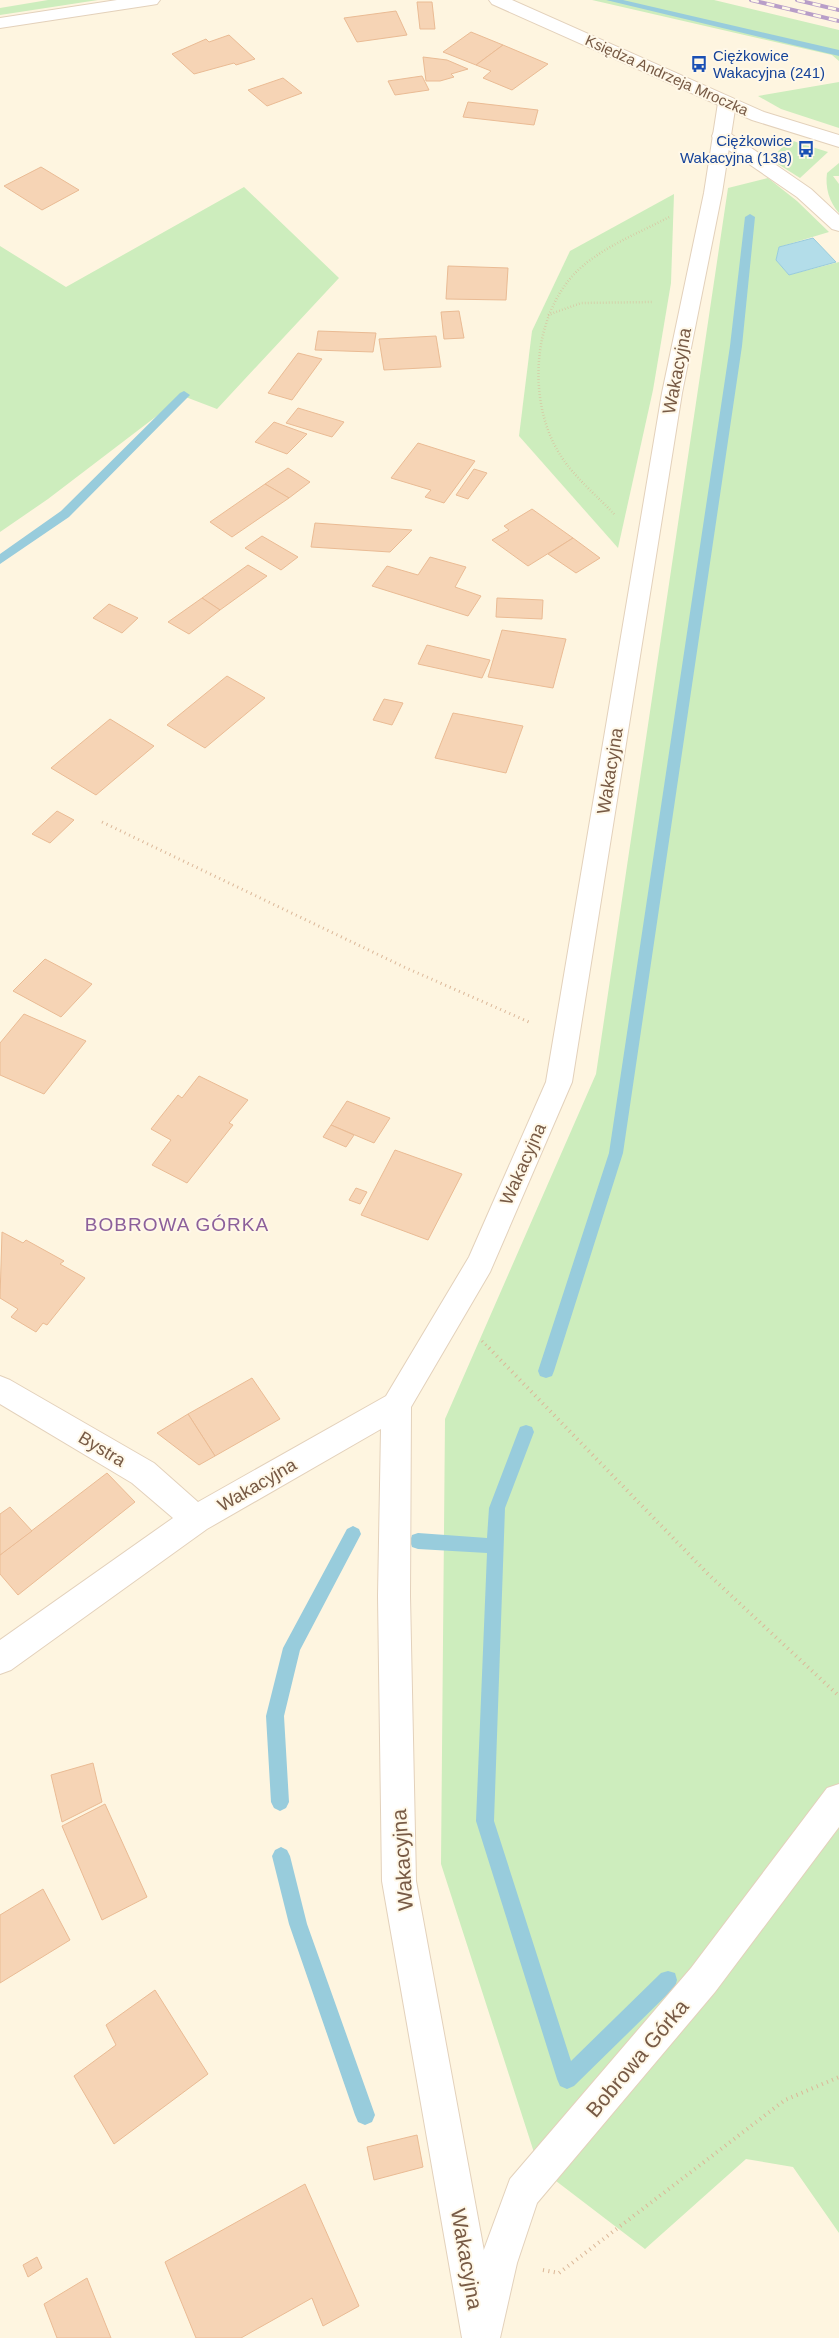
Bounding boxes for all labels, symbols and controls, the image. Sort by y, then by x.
street label: Księdza Andrzeja Mroczka [583,31,752,119]
place label: Ciężkowice Wakacyjna (241) [713,47,825,81]
bus stop icon: Ciężkowice Wakacyjna (241) [689,54,709,74]
place label: Ciężkowice Wakacyjna (138) [680,132,792,166]
bus stop icon: Ciężkowice Wakacyjna (138) [796,139,816,159]
street label: Wakacyjna [659,325,695,416]
street label: Wakacyjna [593,725,627,816]
street label: Wakacyjna [496,1119,550,1208]
district label: BOBROWA GÓRKA [85,1214,269,1235]
street label: Bystra [75,1427,130,1471]
street label: Wakacyjna [214,1454,301,1516]
street label: Wakacyjna [387,1808,417,1912]
street label: Bobrowa Górka [581,1994,693,2121]
street label: Wakacyjna [447,2207,487,2311]

